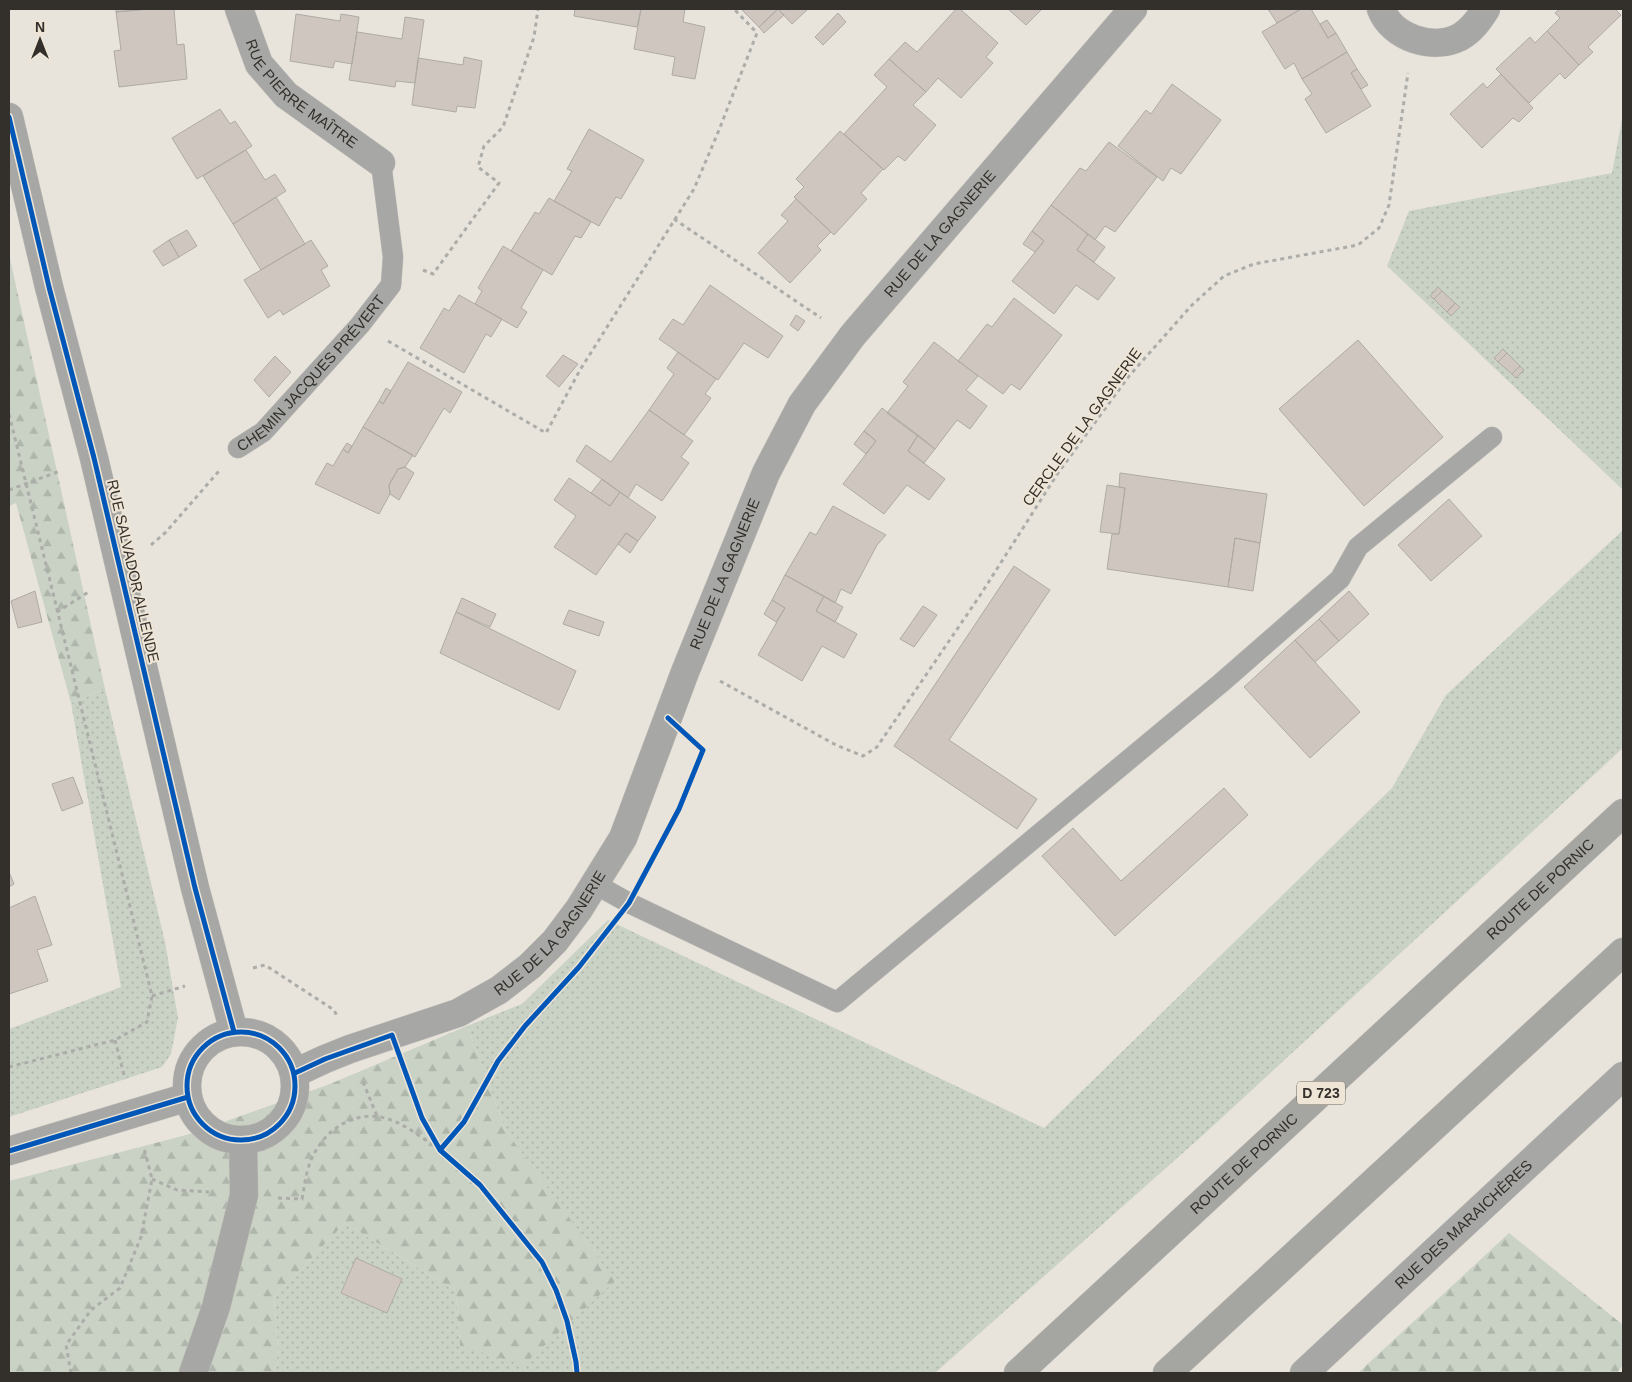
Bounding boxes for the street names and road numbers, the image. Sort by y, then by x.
street label: RUE PIERRE MAÎTRE [243,37,361,151]
street label: RUE DE LA GAGNERIE [880,167,999,300]
street label: CHEMIN JACQUES PRÉVERT [234,291,388,454]
street label: CERCLE DE LA GAGNERIE [1019,344,1145,509]
street label: RUE SALVADOR ALLENDE [104,478,163,664]
street label: RUE DE LA GAGNERIE [686,496,763,652]
street label: ROUTE DE PORNIC [1483,835,1597,943]
street label: RUE DE LA GAGNERIE [490,867,609,999]
road number: D 723 [1297,1082,1345,1104]
street label: ROUTE DE PORNIC [1186,1109,1301,1217]
street label: RUE DES MARAICHÈRES [1391,1156,1535,1292]

